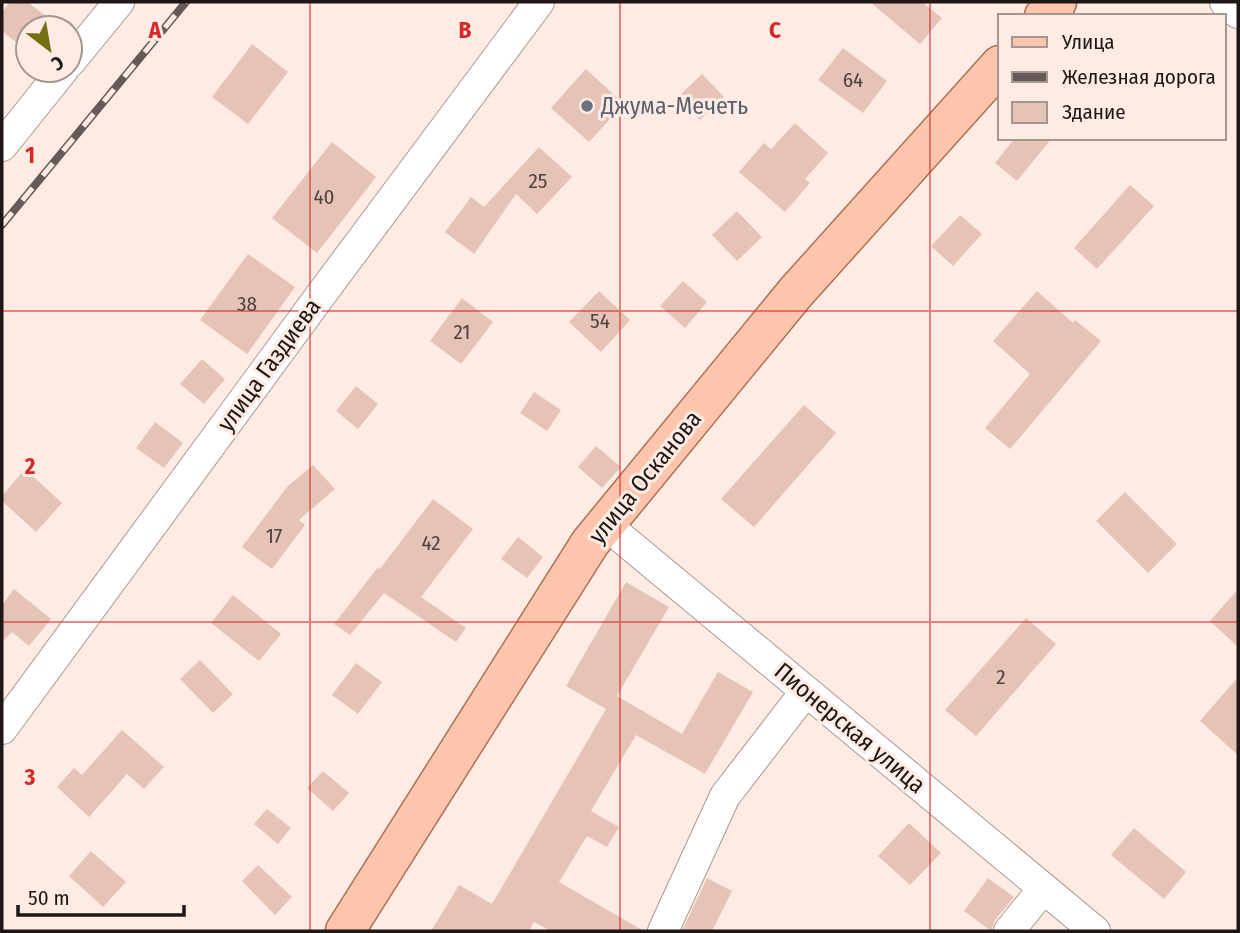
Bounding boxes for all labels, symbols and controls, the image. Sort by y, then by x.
north arrow [14,14,84,84]
legend [998,14,1226,140]
text: A [148,16,162,44]
text: B [459,16,472,44]
text: C [769,16,781,44]
text: Улица [1061,29,1115,55]
text: С [47,51,68,76]
text: Железная дорога [1062,64,1216,90]
house number: 64 [843,67,863,93]
place label: Джума-Мечеть [600,92,748,120]
marker: Джума-Мечеть [579,98,595,114]
text: Здание [1062,99,1126,125]
text: 1 [25,141,35,169]
house number: 25 [529,168,547,194]
house number: 40 [313,184,335,210]
house number: 38 [237,291,257,317]
street label: улица Газдиева [212,293,326,437]
house number: 54 [590,308,610,334]
house number: 21 [454,319,471,345]
street label: улица Осканова [583,405,707,549]
text: 2 [24,452,36,480]
house number: 17 [266,523,282,549]
house number: 42 [421,530,441,556]
street label: Пионерская улица [769,657,931,799]
house number: 2 [996,664,1006,690]
text: 3 [24,763,36,791]
scale bar [18,874,184,918]
text: 50 m [28,885,70,911]

